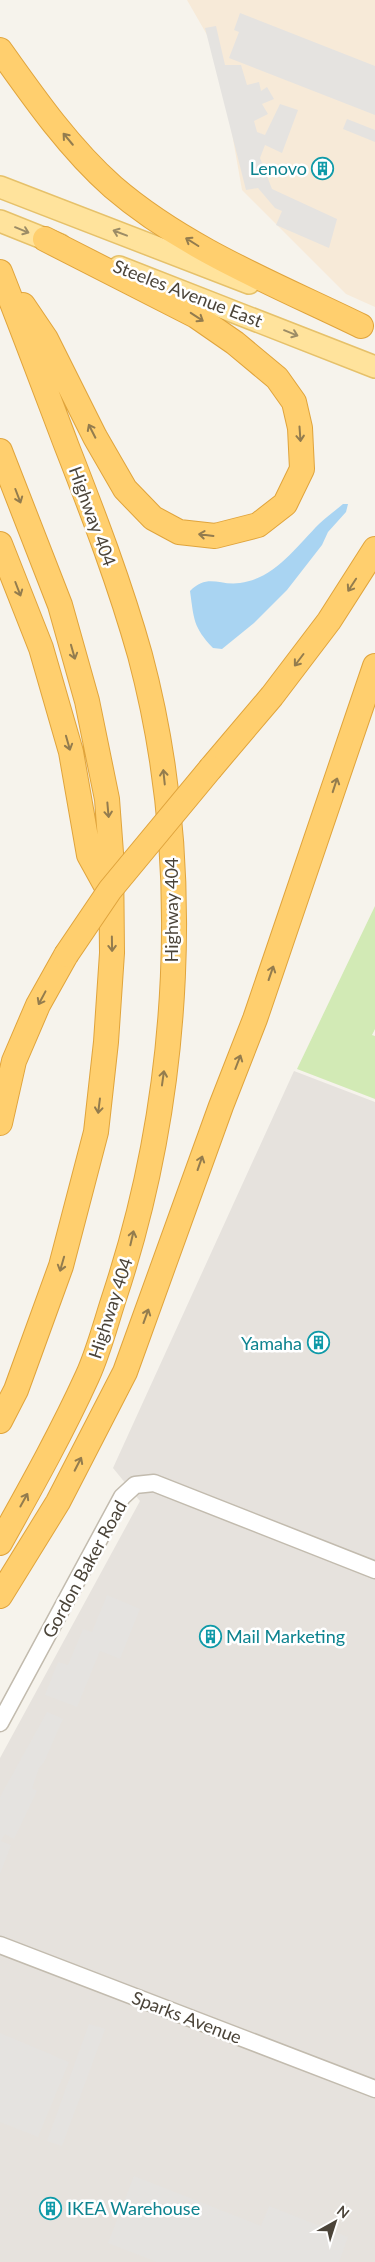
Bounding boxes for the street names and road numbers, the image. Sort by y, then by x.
street label: Steeles Avenue East [110,254,266,332]
street label: Highway 404 [65,463,121,569]
street label: Highway 404 [160,858,182,962]
street label: Highway 404 [83,1255,137,1361]
street label: Gordon Baker Road [37,1496,131,1642]
street label: Sparks Avenue [129,1986,245,2048]

